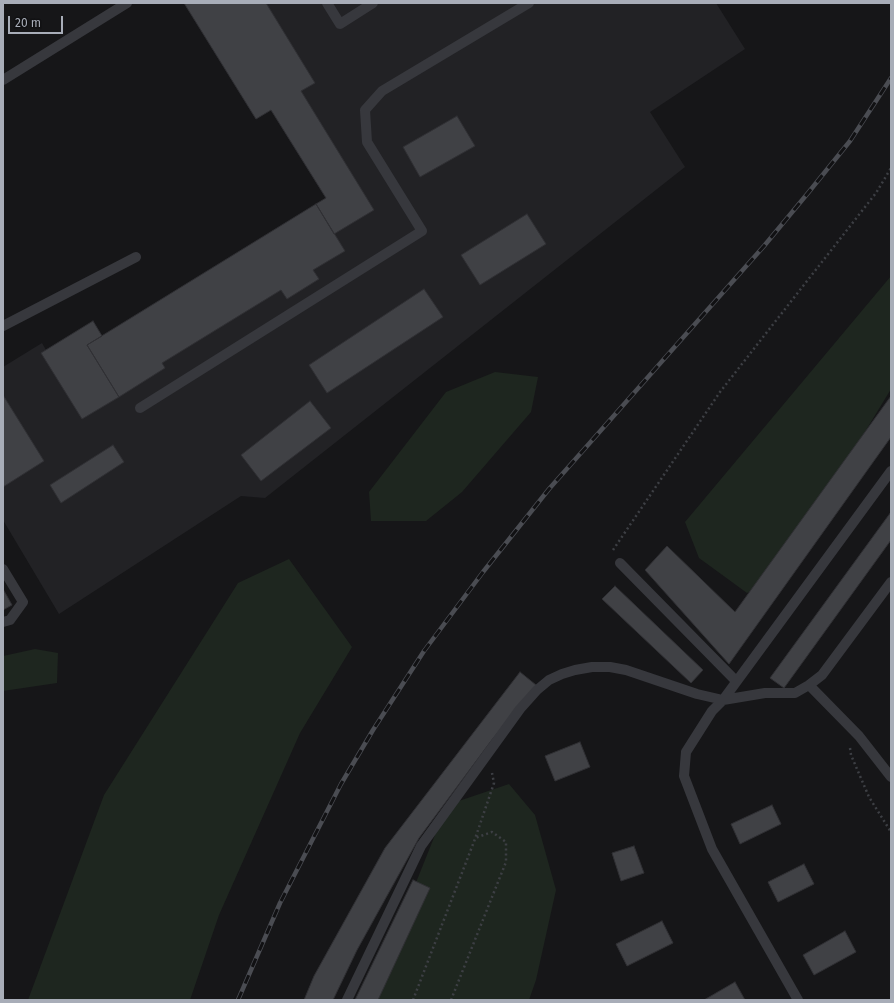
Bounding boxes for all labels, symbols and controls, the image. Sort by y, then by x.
scale bar [10,8,65,34]
text: 20 m [15,16,41,30]

